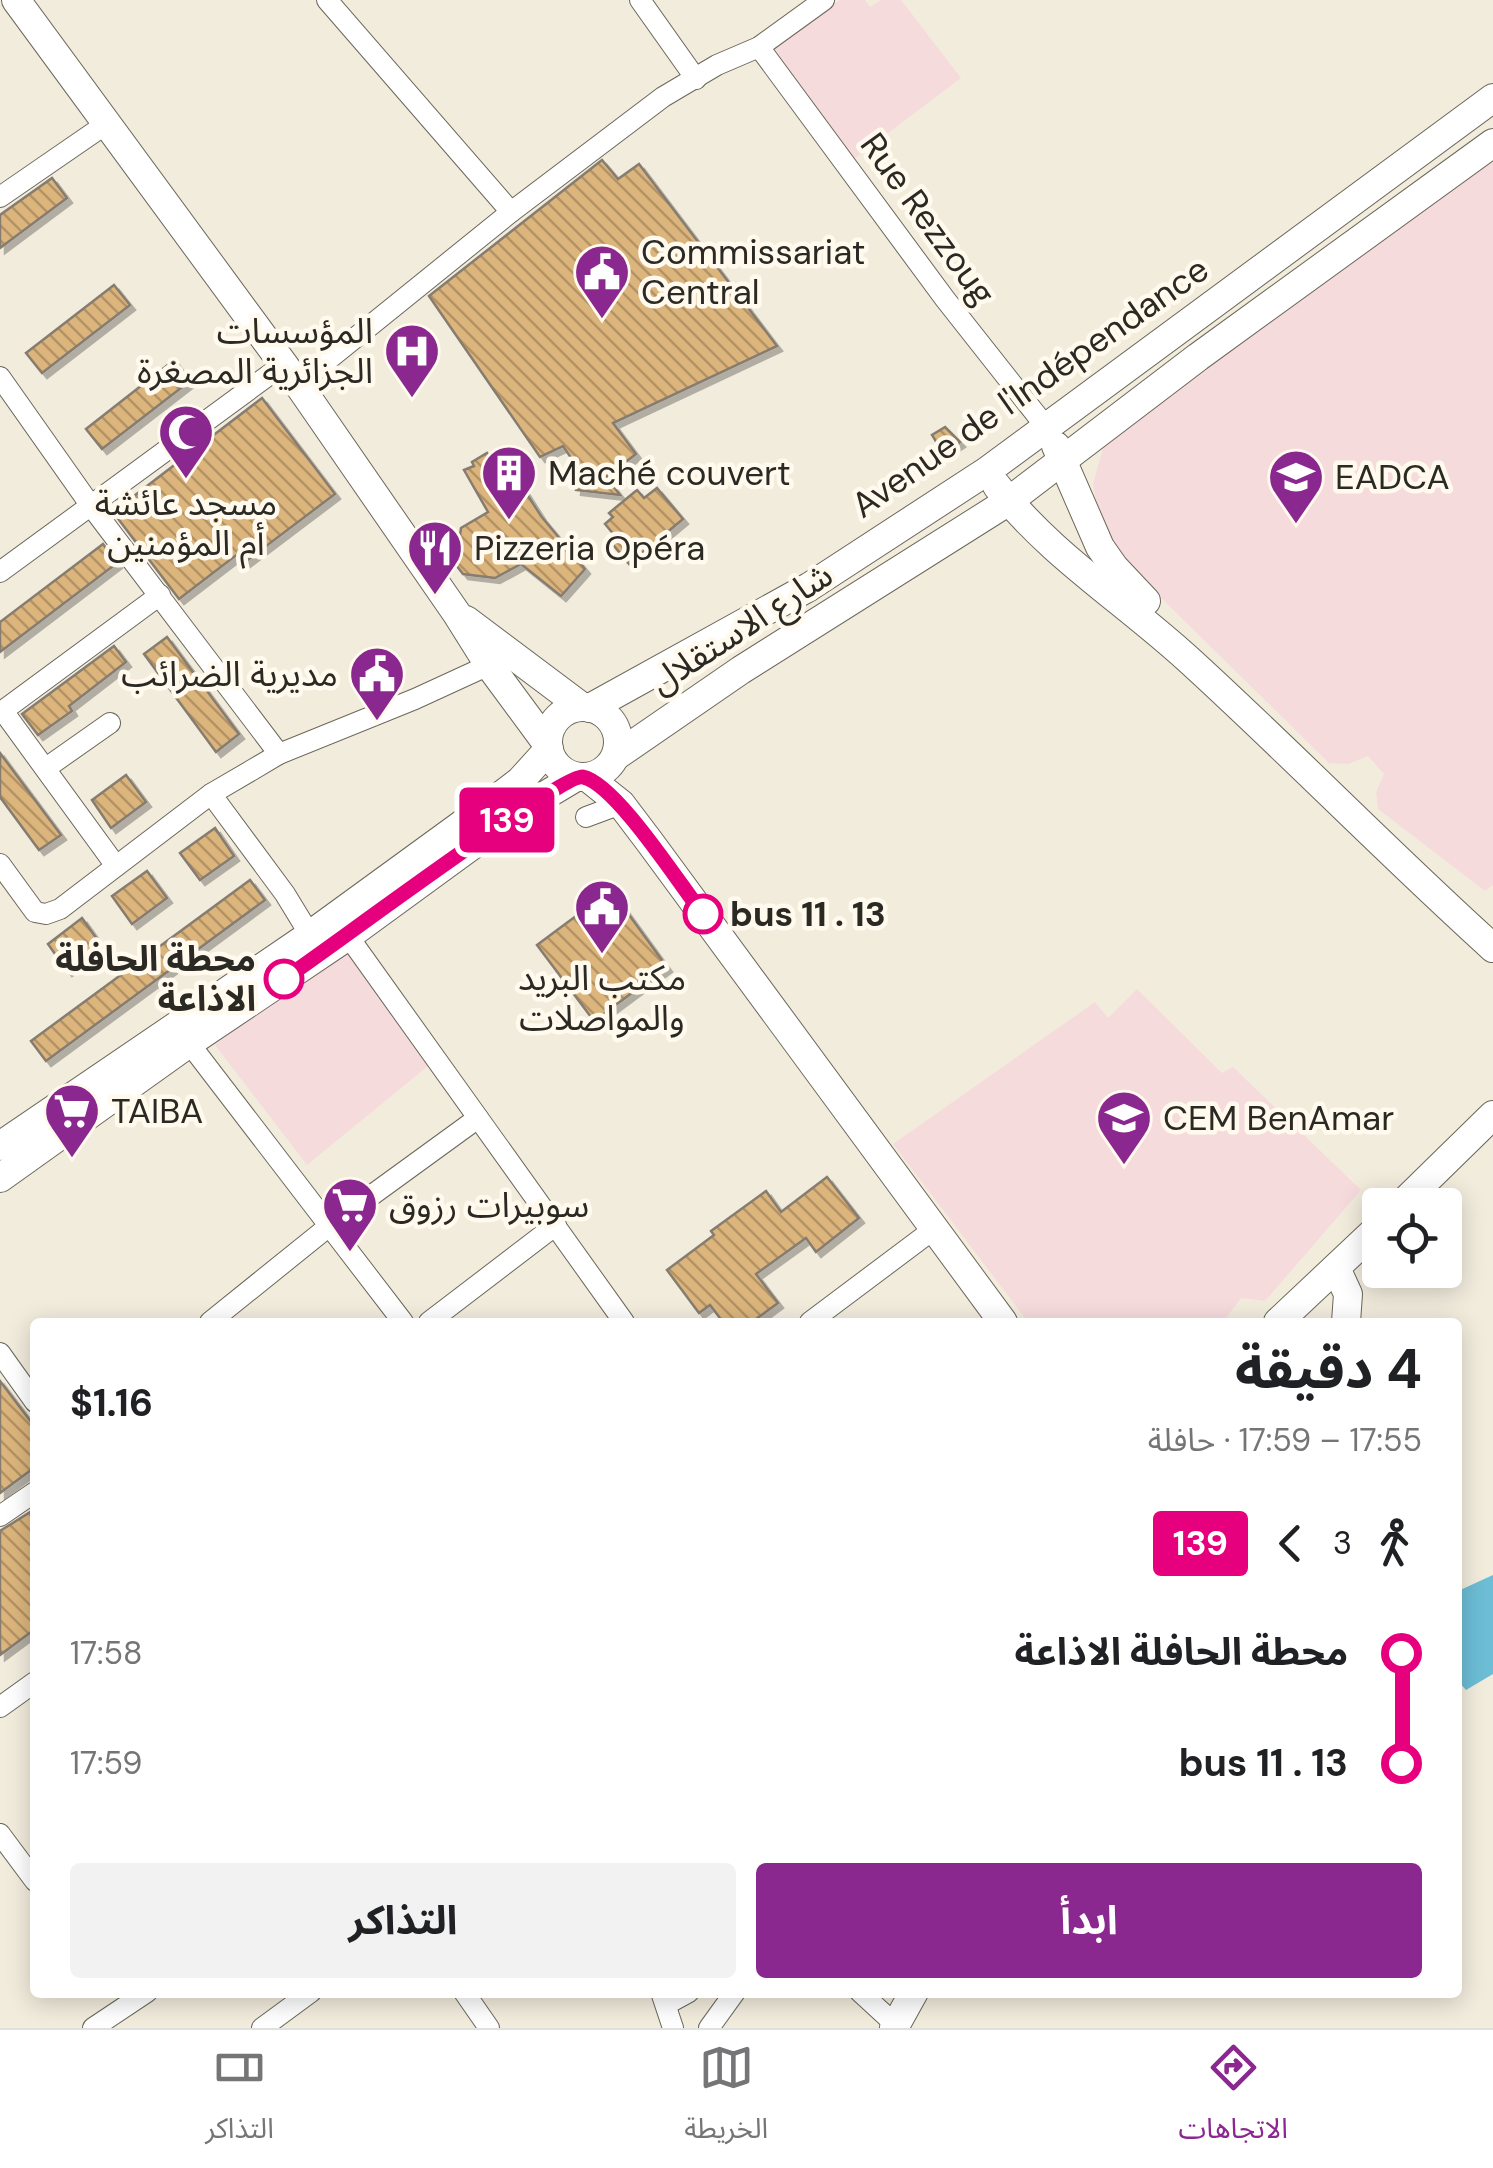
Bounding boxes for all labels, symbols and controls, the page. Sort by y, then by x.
street label: Rue Rezzoug [850,124,1006,314]
place label: Commissariat Central [641,229,865,315]
public building icon: Commissariat Central [572,242,632,321]
street label: Avenue de l'Indépendance [842,246,1218,528]
place label: المؤسسات الجزائرية المصغرة [137,308,373,394]
hospital icon: المؤسسات الجزائرية المصغرة [382,321,442,400]
mosque icon: مسجد عائشة أم المؤمنين [156,402,216,481]
building icon: Maché couvert [479,443,539,522]
school or university icon: EADCA [1266,447,1326,526]
place label: Maché couvert [548,450,791,496]
place label: EADCA [1335,454,1450,500]
place label: مسجد عائشة أم المؤمنين [95,480,277,569]
restaurant icon: Pizzeria Opéra [405,518,465,597]
place label: Pizzeria Opéra [474,525,705,571]
street label: شارع الاستقلال [641,552,843,707]
public building icon: مديرية الضرائب [347,644,407,723]
place label: مديرية الضرائب [121,651,338,697]
line badge: 139 [450,788,564,852]
text: 139 [479,797,535,843]
public building icon: مكتب البريد والمواصلات [572,877,632,956]
place label: bus 11 . 13 [730,891,886,937]
marker: bus 11 . 13 [684,895,722,933]
place label: محطة الحافلة الاذاعة [55,936,256,1022]
place label: مكتب البريد والمواصلات [518,955,686,1041]
marker: محطة الحافلة الاذاعة [265,960,303,998]
supermarket icon: TAIBA [42,1081,102,1160]
place label: TAIBA [111,1088,203,1134]
school or university icon: CEM BenAmar [1094,1088,1154,1167]
place label: CEM BenAmar [1163,1095,1394,1141]
supermarket icon: سوبيرات رزوق [320,1175,380,1254]
place label: سوبيرات رزوق [389,1182,589,1228]
map controls [1362,1188,1462,1288]
button: locate [1362,1188,1462,1288]
text: 4 دقيقة [1235,1333,1422,1405]
text: $1.16 [70,1378,153,1428]
text: 17:55 – 17:59 · حافلة [1148,1419,1422,1461]
icon: back [1263,1516,1318,1571]
icon: walk [1367,1516,1422,1571]
text: 139 [1173,1520,1228,1566]
text: 3 [1333,1522,1352,1564]
text: محطة الحافلة الاذاعة [1014,1627,1348,1677]
text: 17:58 [70,1632,143,1674]
text: bus 11 . 13 [1179,1738,1348,1788]
text: 17:59 [70,1742,142,1784]
button: التذاكر [70,1863,736,1978]
button: ابدأ [756,1863,1422,1978]
tab: التذاكر [205,2040,274,2159]
tab: الخريطة [684,2040,768,2159]
tab: الاتجاهات [1178,2040,1288,2159]

